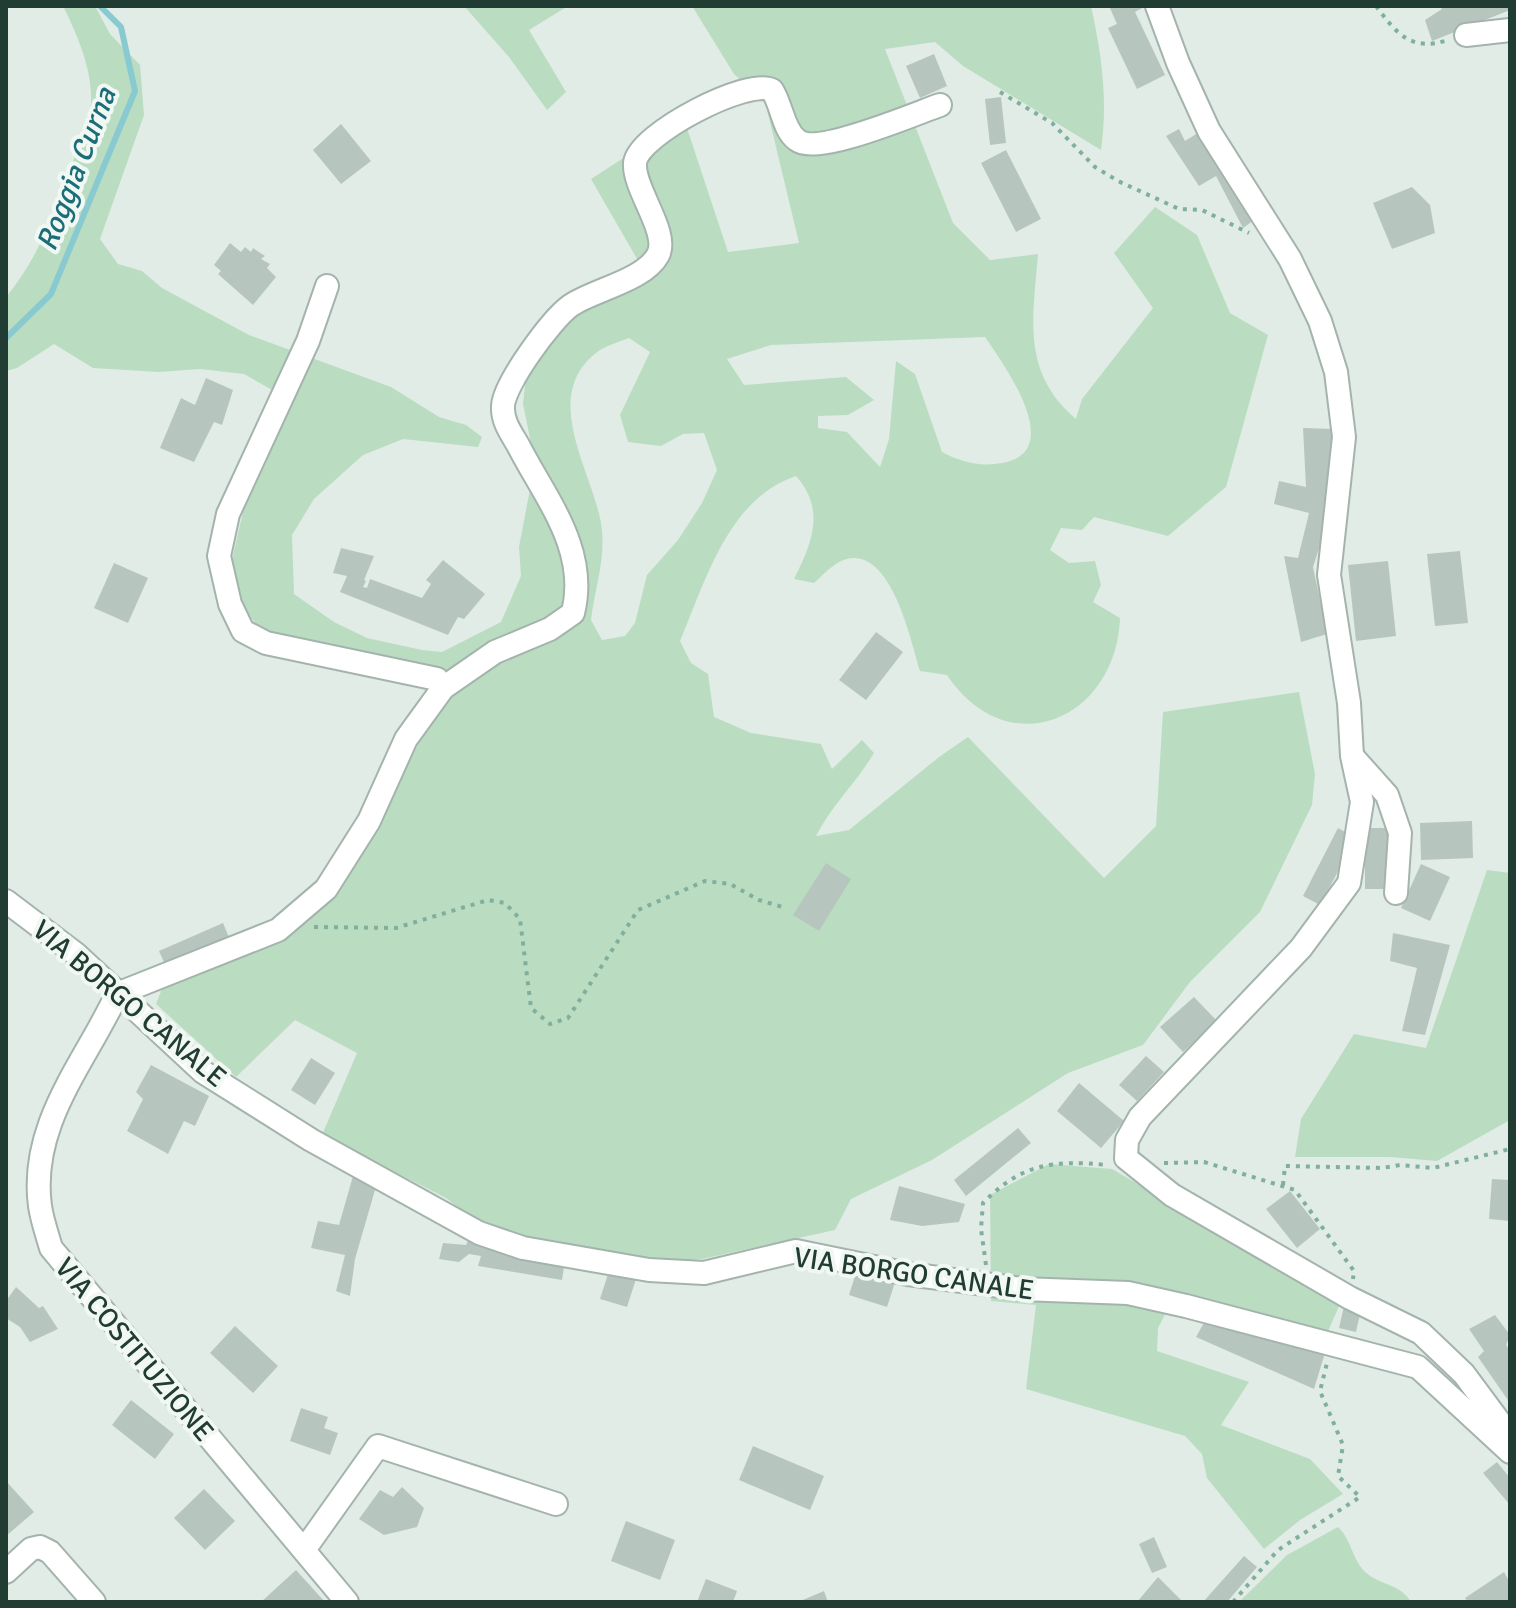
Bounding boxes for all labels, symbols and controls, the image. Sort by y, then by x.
water label: Roggia Curna [28,82,125,256]
street label: VIA BORGO CANALE [26,913,233,1095]
street label: VIA BORGO CANALE [792,1240,1036,1308]
street label: VIA COSTITUZIONE [48,1251,221,1448]

